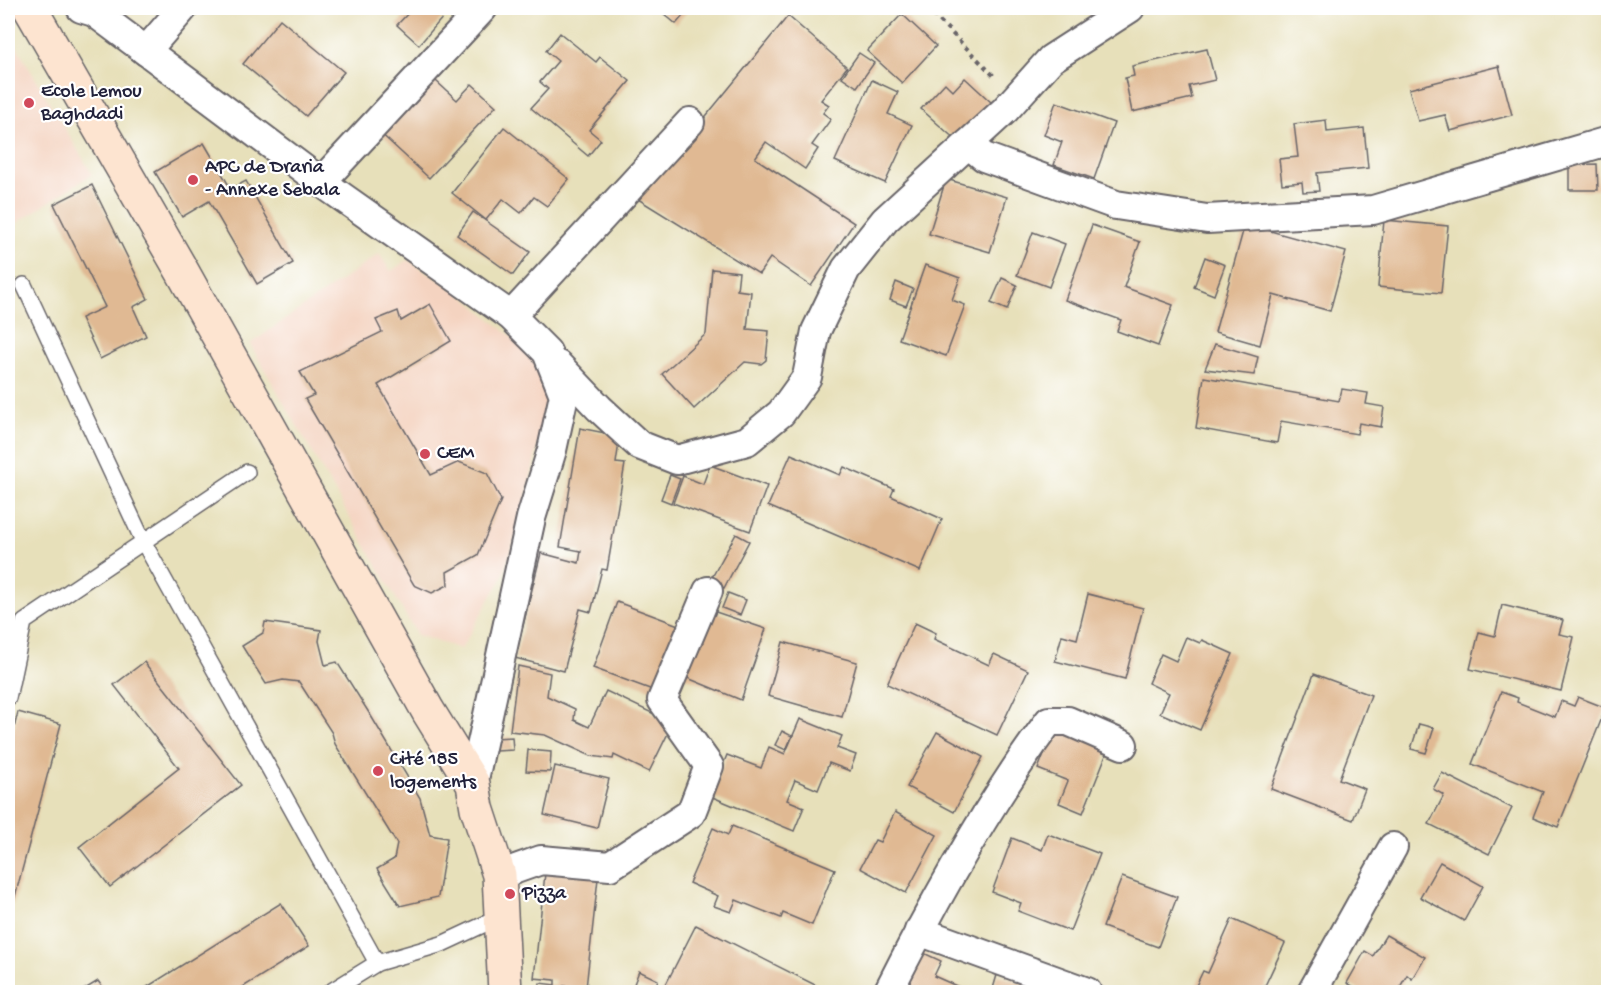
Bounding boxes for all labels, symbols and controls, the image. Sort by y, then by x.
place label: Ecole Lemou Baghdadi [40,81,142,127]
marker: Ecole Lemou Baghdadi [22,96,36,110]
place label: APC de Draria - Annexe Sebala [205,157,340,203]
marker: APC de Draria - Annexe Sebala [186,173,200,187]
place label: CEM [437,443,474,466]
marker: CEM [418,447,432,461]
place label: Cité 185 logements [390,749,477,795]
marker: Cité 185 logements [371,764,385,778]
place label: Pizza [521,883,567,906]
marker: Pizza [503,887,517,901]

